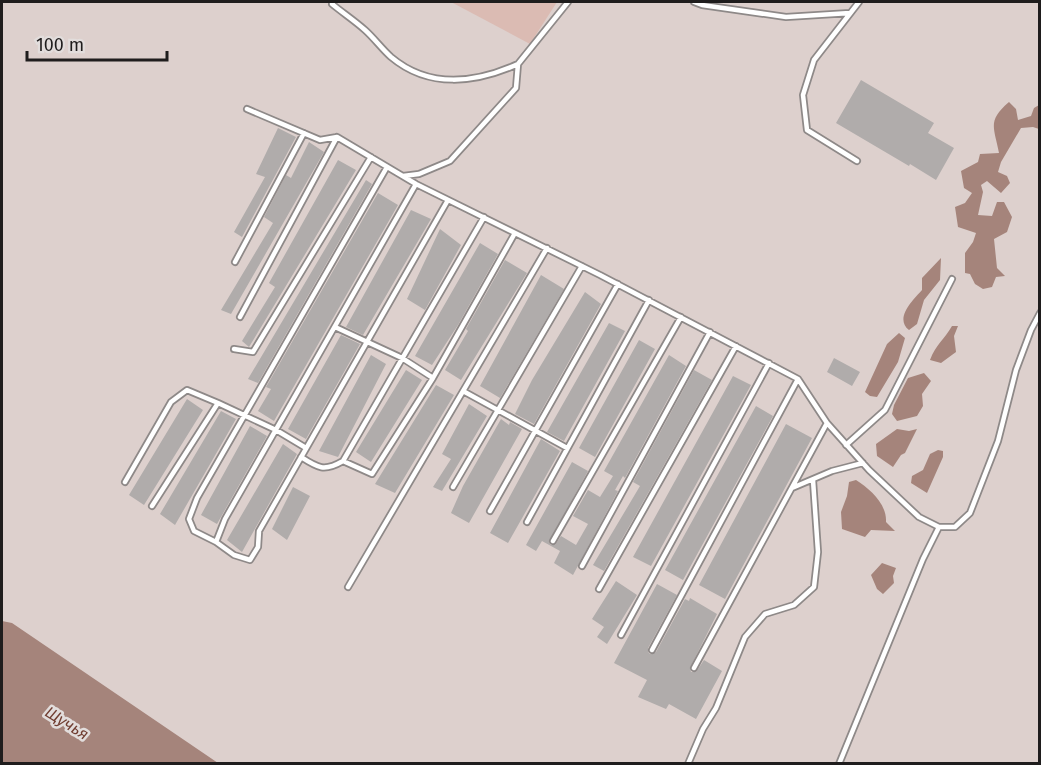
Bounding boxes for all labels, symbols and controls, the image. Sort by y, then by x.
scale bar [27,24,166,62]
text: 100 m [36,34,84,56]
water label: Щучья [42,702,92,744]

